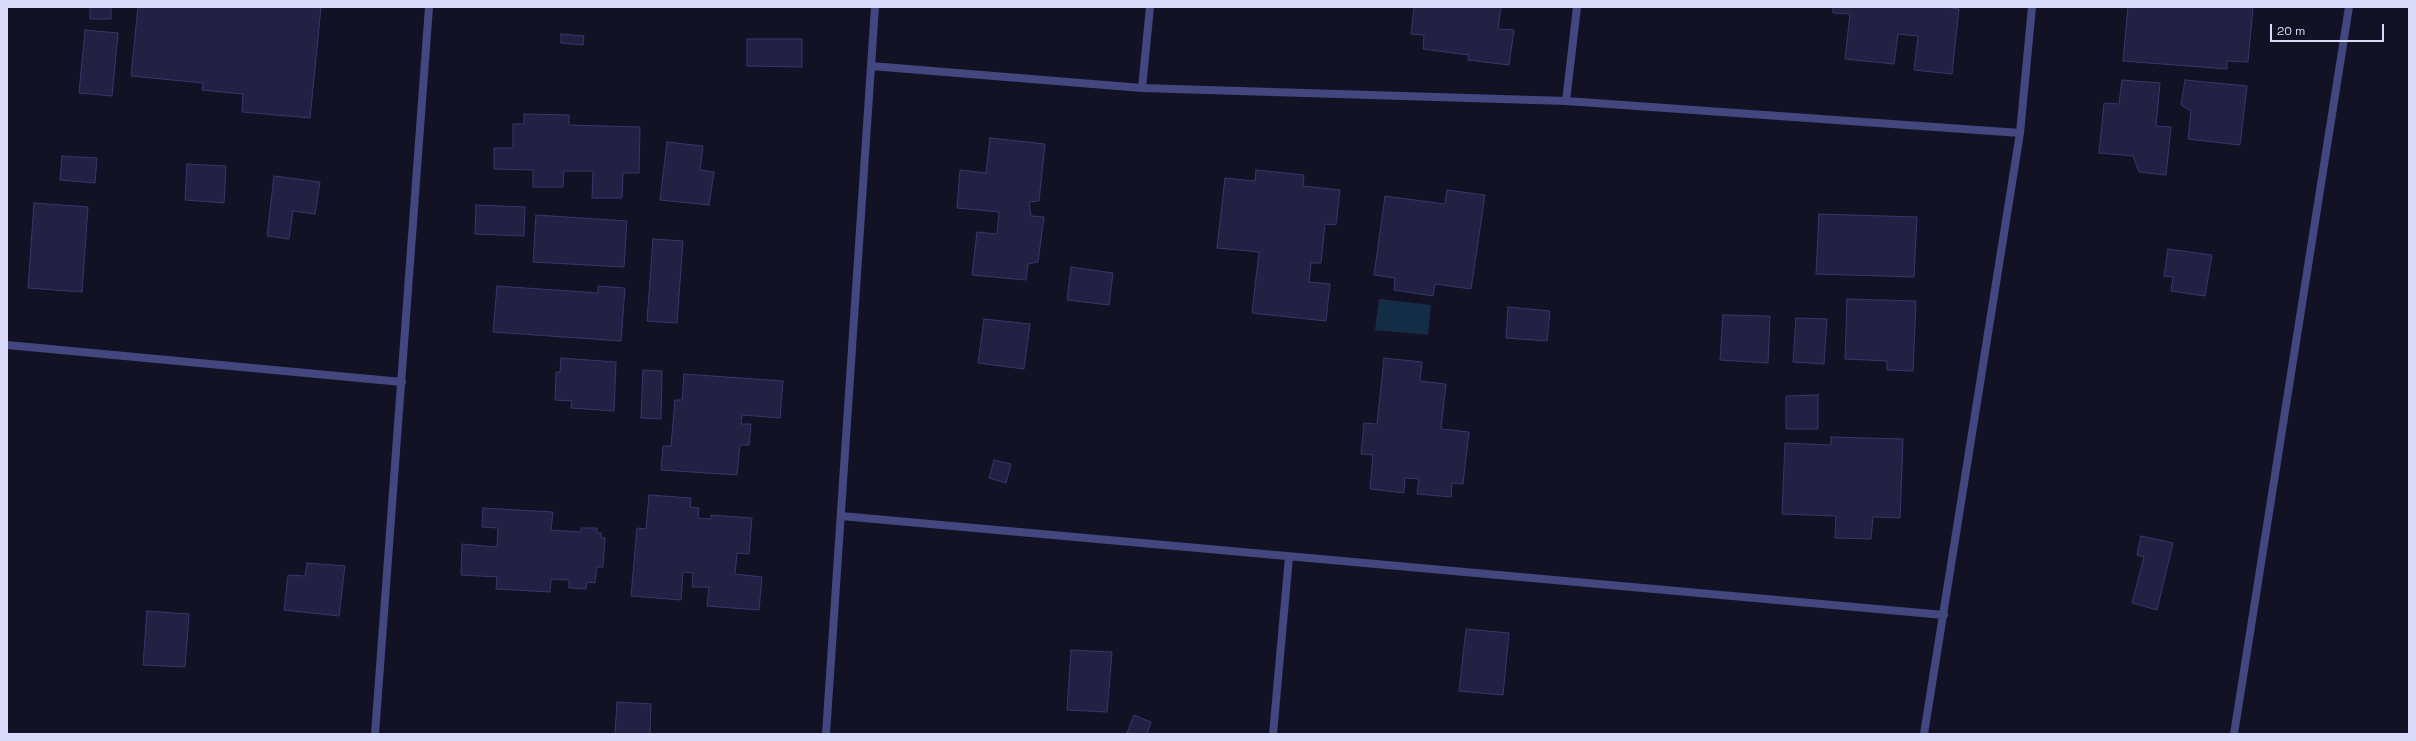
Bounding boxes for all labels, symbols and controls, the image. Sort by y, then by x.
scale bar [2272,16,2386,42]
text: 20 m [2277,23,2305,39]

